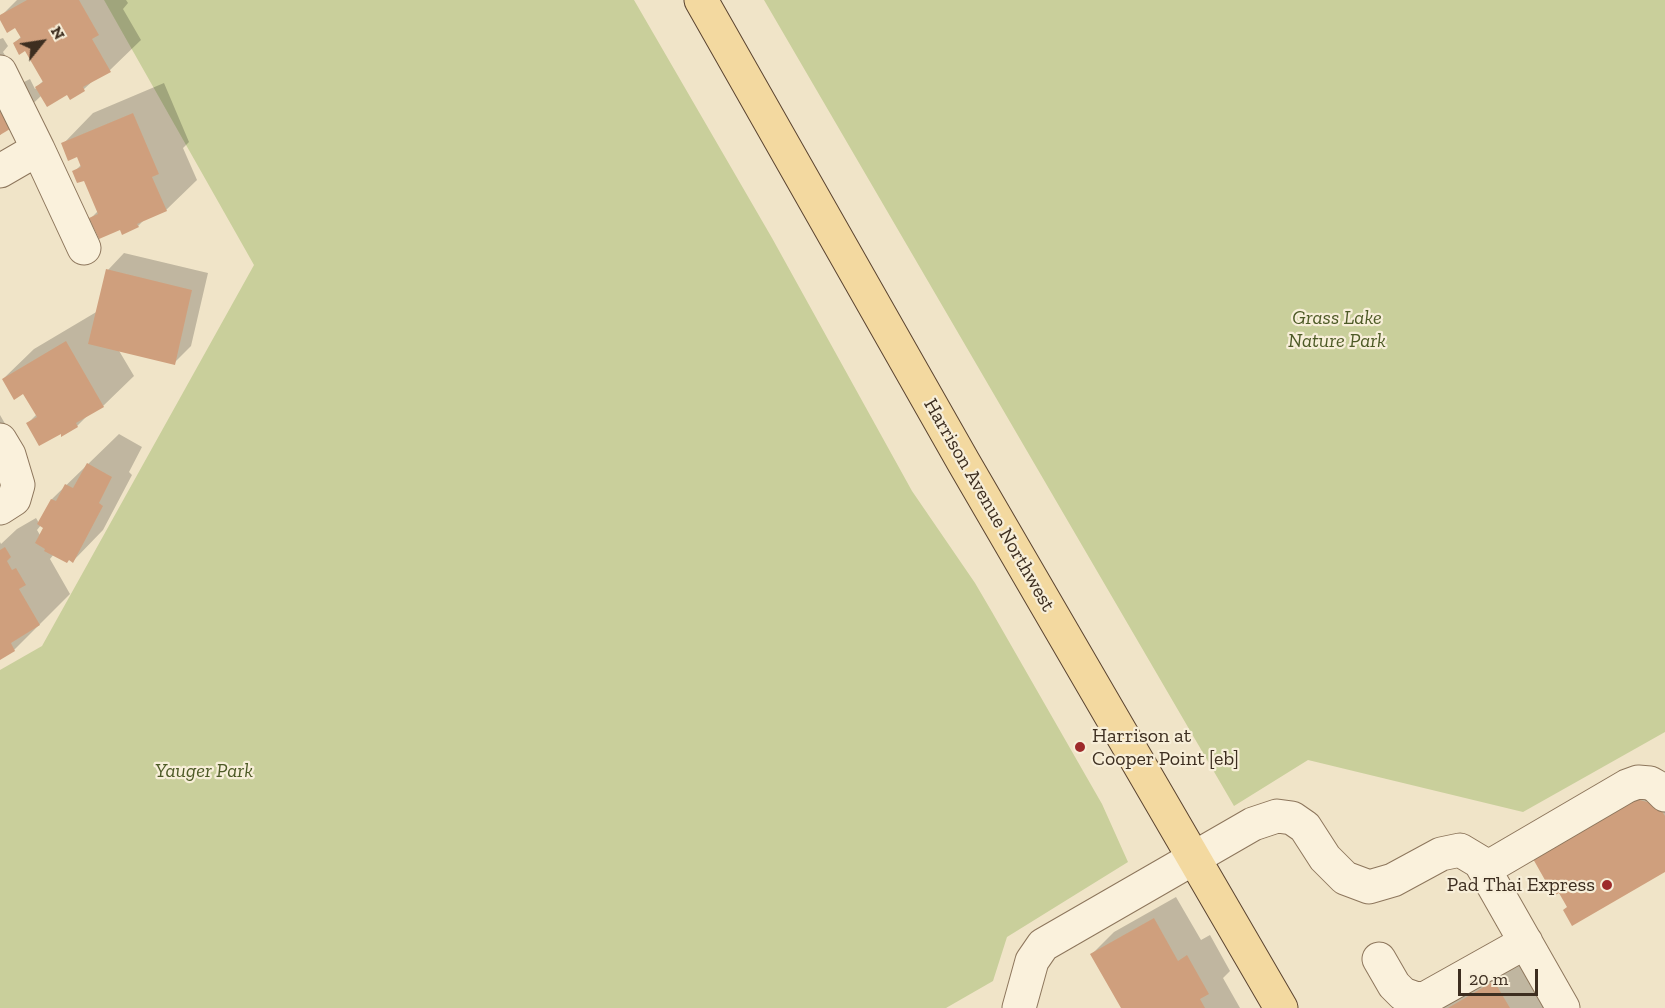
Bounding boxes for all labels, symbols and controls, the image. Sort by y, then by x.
north arrow [12,12,72,72]
text: N [47,23,69,43]
park label: Grass Lake Nature Park [1288,306,1386,353]
street label: Harrison Avenue Northwest [918,394,1060,616]
place label: Harrison at Cooper Point [eb] [1092,724,1239,771]
marker: Harrison at Cooper Point [eb] [1073,740,1087,754]
park label: Yauger Park [155,759,253,783]
place label: Pad Thai Express [1447,873,1595,897]
marker: Pad Thai Express [1600,878,1614,892]
scale bar [1461,957,1540,995]
text: 20 m [1469,968,1508,990]

